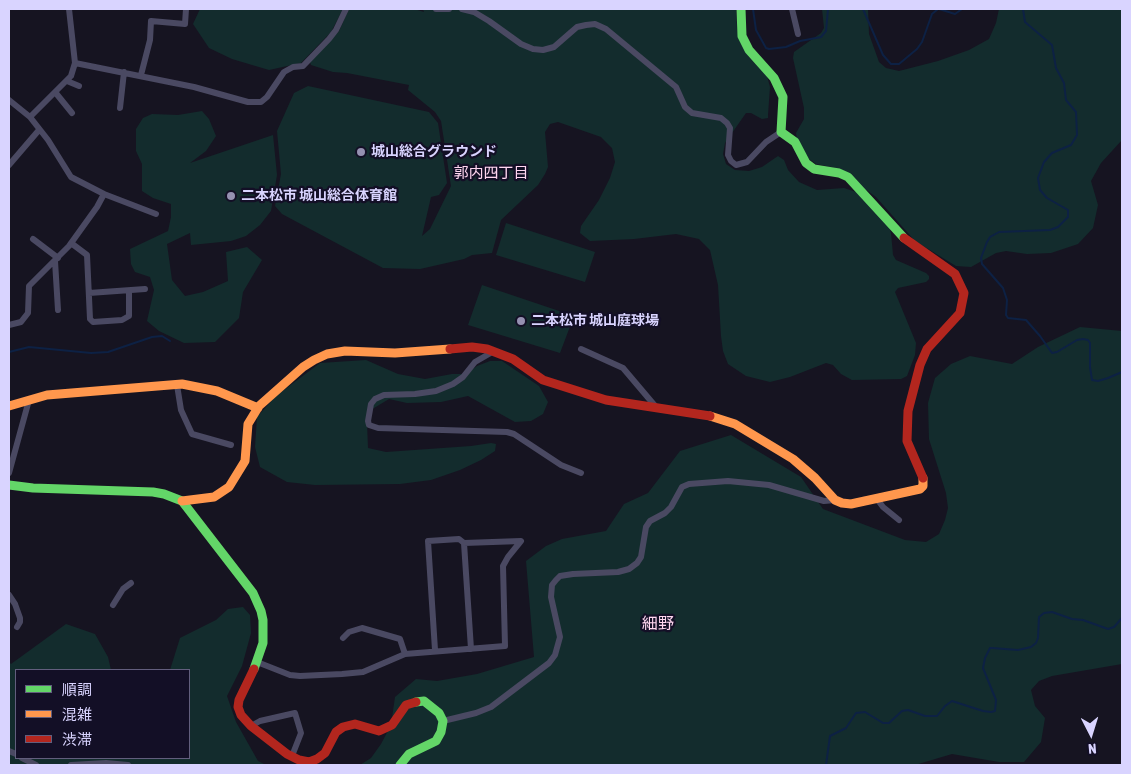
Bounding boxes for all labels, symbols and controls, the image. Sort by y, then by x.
place label: 城山総合グラウンド [371,144,497,160]
marker: 城山総合グラウンド [355,146,367,158]
district label: 郭内四丁目 [454,164,528,182]
place label: 二本松市 城山総合体育館 [241,188,397,204]
marker: 二本松市 城山総合体育館 [225,190,237,202]
place label: 二本松市 城山庭球場 [531,313,659,329]
marker: 二本松市 城山庭球場 [515,315,527,327]
district label: 細野 [642,614,674,634]
legend [15,669,190,759]
text: 順調 [62,681,92,698]
text: 混雑 [62,706,92,723]
north arrow [1066,709,1116,759]
text: 渋滞 [62,731,92,748]
text: N [1088,741,1097,757]

